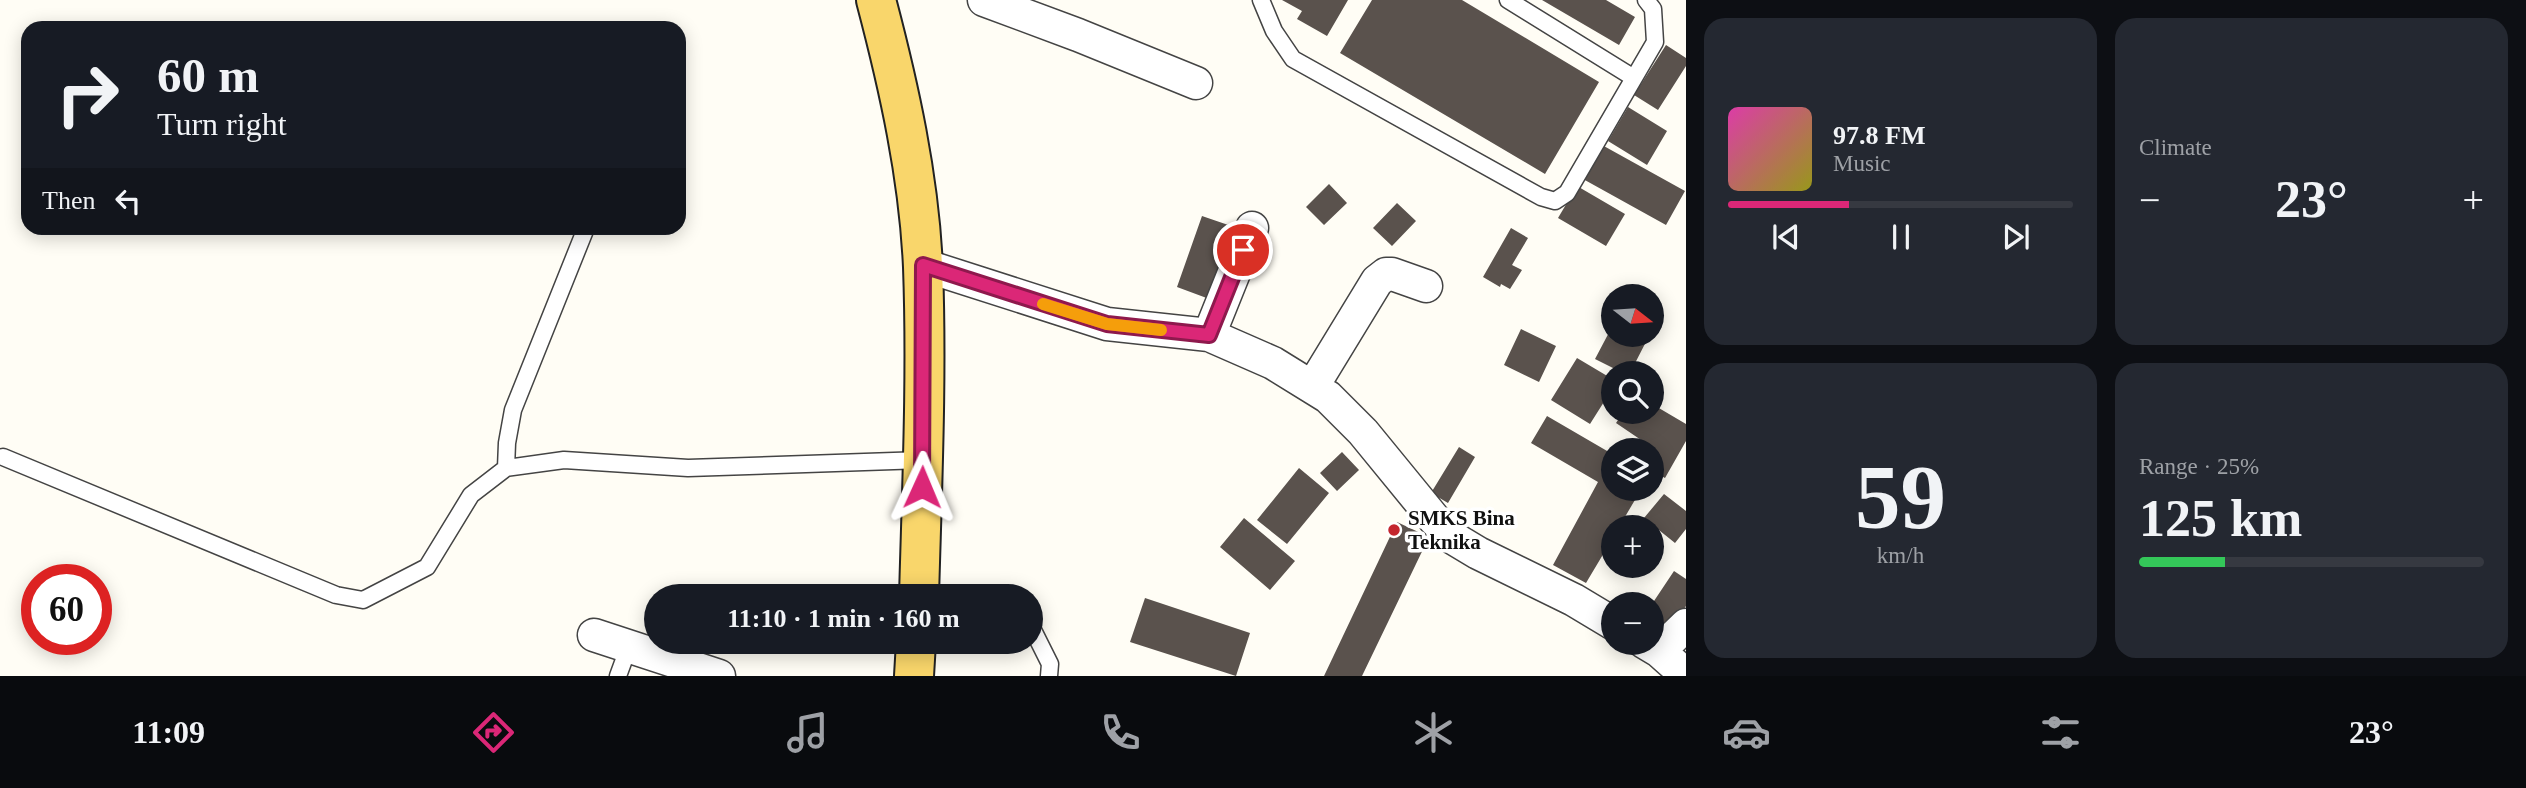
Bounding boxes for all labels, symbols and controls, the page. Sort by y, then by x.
text: 60 m [157,48,259,103]
icon: right [42,49,133,140]
text: Turn right [157,106,287,142]
text: 97.8 FM [1833,121,1925,150]
text: Climate [2139,135,2212,160]
text: Music [1833,151,1891,176]
text: 23° [2275,171,2348,228]
text: − [2139,179,2160,221]
text: + [2463,179,2484,221]
icon: left [109,182,147,220]
text: Then [42,186,95,215]
icon: previous [1767,218,1805,256]
icon: pause [1882,218,1920,256]
icon: next [1997,218,2035,256]
pin [1213,220,1273,280]
icon: arrive [1224,231,1262,269]
north arrow [1601,284,1664,346]
map controls [1601,284,1664,655]
button: search [1601,361,1664,424]
button: layers [1601,438,1664,501]
text: 59 [1855,447,1946,548]
position arrow [885,450,959,524]
text: Range · 25% [2139,454,2259,479]
text: 125 km [2139,490,2302,547]
place label: SMKS Bina Teknika [1408,506,1515,554]
button: + [1601,515,1664,578]
marker: SMKS Bina Teknika [1386,522,1402,538]
text: km/h [1877,543,1924,568]
speed limit sign: 60 [21,564,112,655]
button: − [1601,592,1664,655]
text: 11:10 · 1 min · 160 m [727,604,960,633]
icon: directions [469,708,518,757]
icon: music [783,708,832,757]
icon: phone [1096,708,1145,757]
icon: climate [1409,708,1458,757]
icon: car [1722,708,1771,757]
icon: filters [2036,708,2085,757]
text: 11:09 [132,714,205,750]
text: 23° [2349,714,2394,750]

